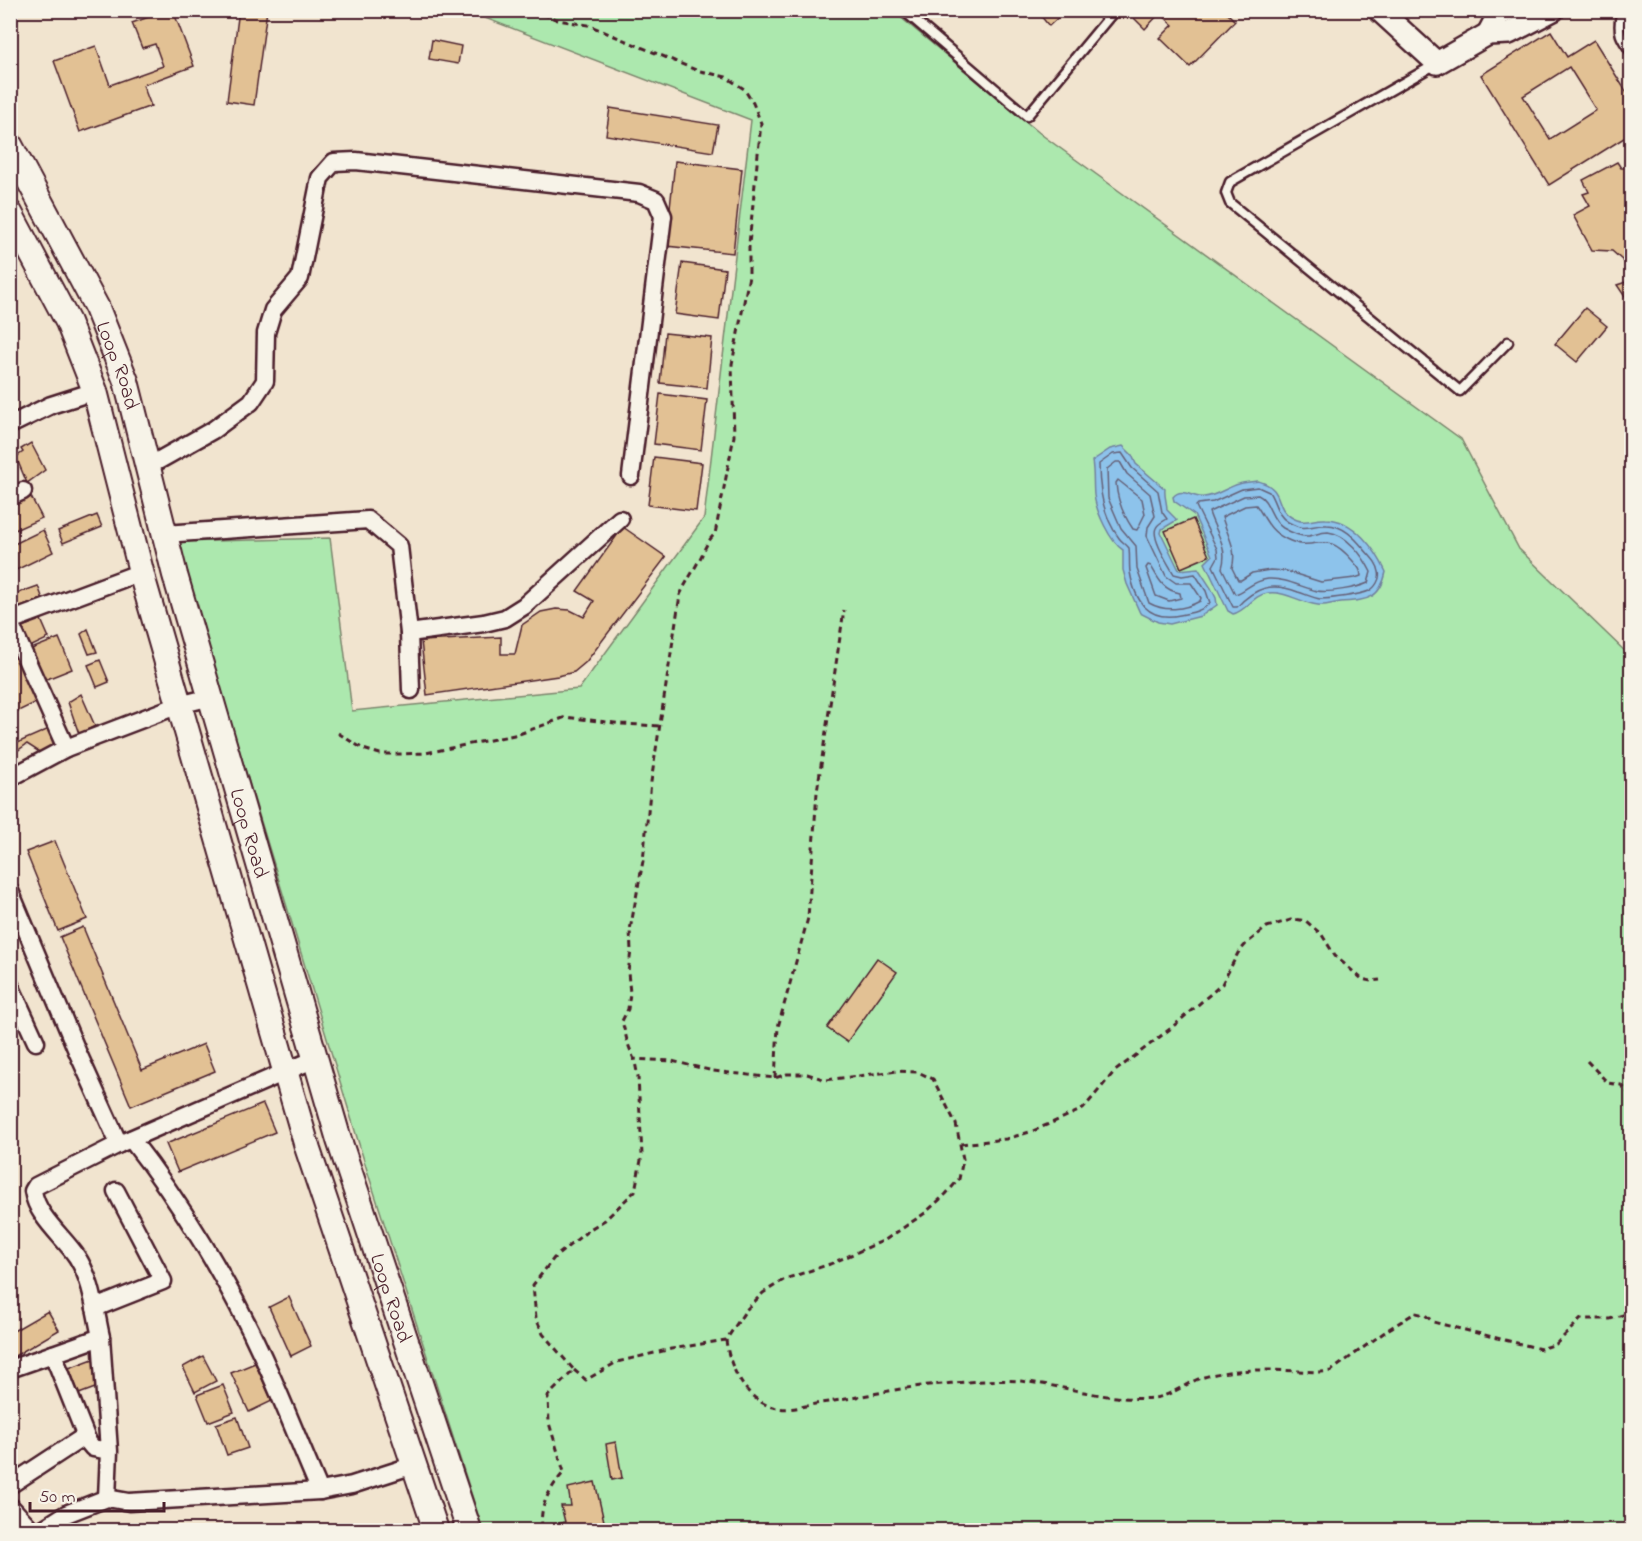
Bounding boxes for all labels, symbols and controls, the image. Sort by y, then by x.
street label: Loop Road [87,317,146,413]
street label: Loop Road [221,785,275,882]
street label: Loop Road [361,1250,419,1347]
scale bar [30,1475,164,1513]
text: 50 m [39,1485,76,1511]

